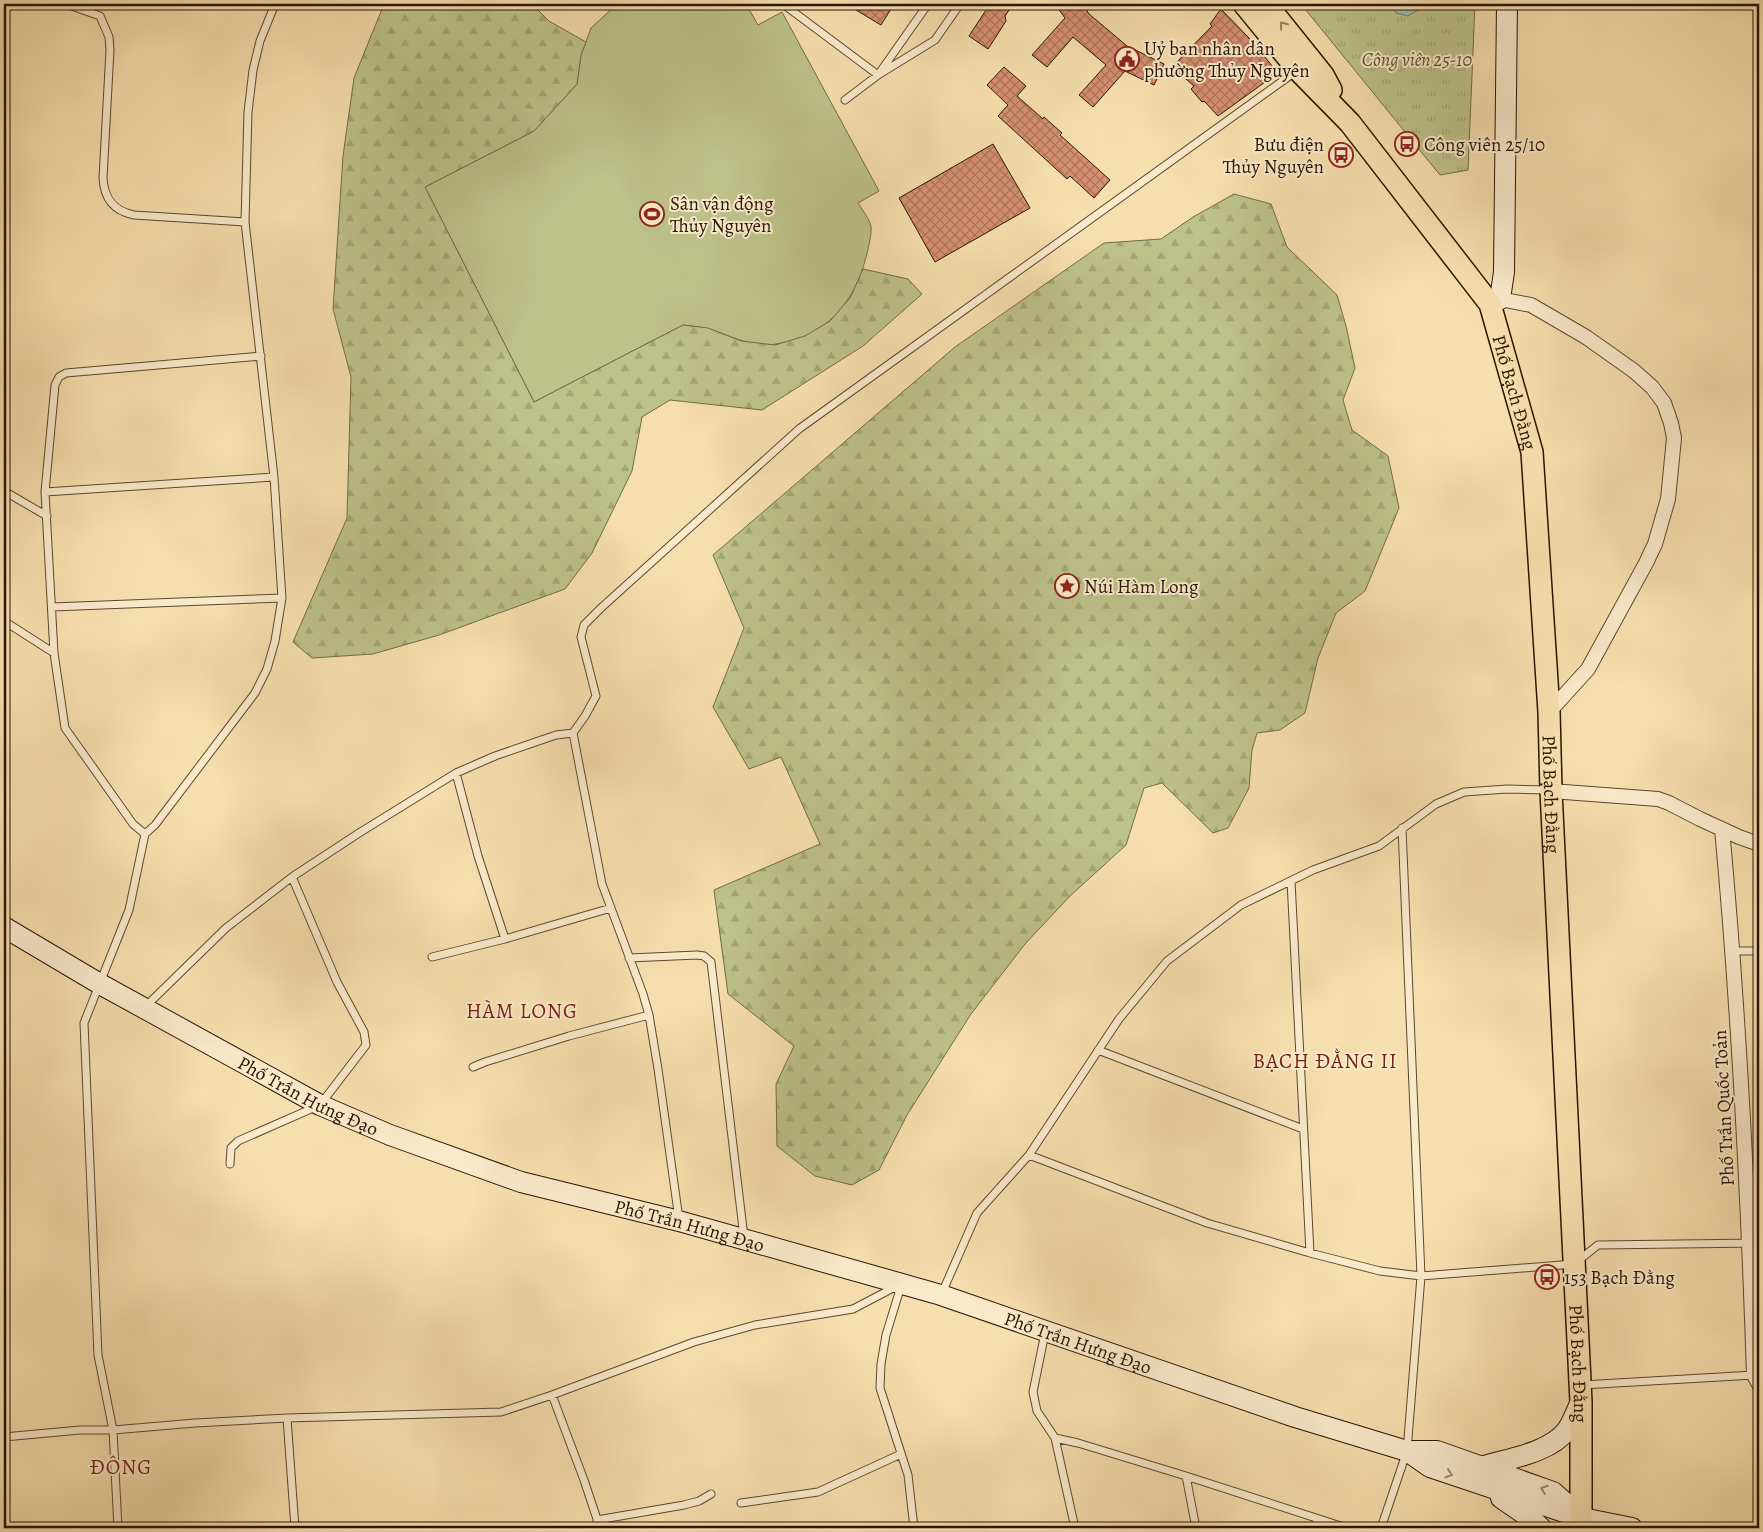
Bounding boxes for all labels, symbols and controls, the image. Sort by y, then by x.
one-way arrow [1280,22,1289,31]
place label: Uỷ ban nhân dân phường Thủy Nguyên [1144,36,1310,84]
public building icon: Uỷ ban nhân dân phường Thủy Nguyên [1114,46,1140,72]
park label: Công viên 25-10 [1362,47,1472,73]
bus stop icon: Công viên 25/10 [1394,131,1420,157]
place label: Bưu điện Thủy Nguyên [1223,132,1324,180]
place label: Công viên 25/10 [1424,132,1545,158]
bus stop icon: Bưu điện Thủy Nguyên [1328,142,1354,168]
place label: Sân vận động Thủy Nguyên [670,191,774,239]
sports icon: Sân vận động Thủy Nguyên [639,201,665,227]
street label: Phố Bạch Đằng [1485,332,1543,453]
place icon: Núi Hàm Long [1054,573,1080,599]
place label: Núi Hàm Long [1084,574,1199,600]
street label: Phố Bạch Đằng [1536,735,1566,855]
district label: HÀM LONG [466,997,578,1025]
street label: Phố Trần Quốc Toản [1707,1029,1741,1187]
district label: BẠCH ĐẰNG II [1252,1047,1398,1075]
street label: Phố Trần Hưng Đạo [233,1050,382,1142]
street label: Phố Trần Hưng Đạo [612,1194,767,1258]
bus stop icon: 153 Bạch Đằng [1534,1264,1560,1290]
place label: 153 Bạch Đằng [1564,1265,1675,1291]
street label: Phố Bạch Đằng [1562,1304,1593,1423]
street label: Phố Trần Hưng Đạo [1001,1306,1155,1381]
district label: ĐÔNG [90,1453,152,1481]
one-way arrow [1445,1468,1453,1478]
one-way arrow [1540,1485,1548,1495]

